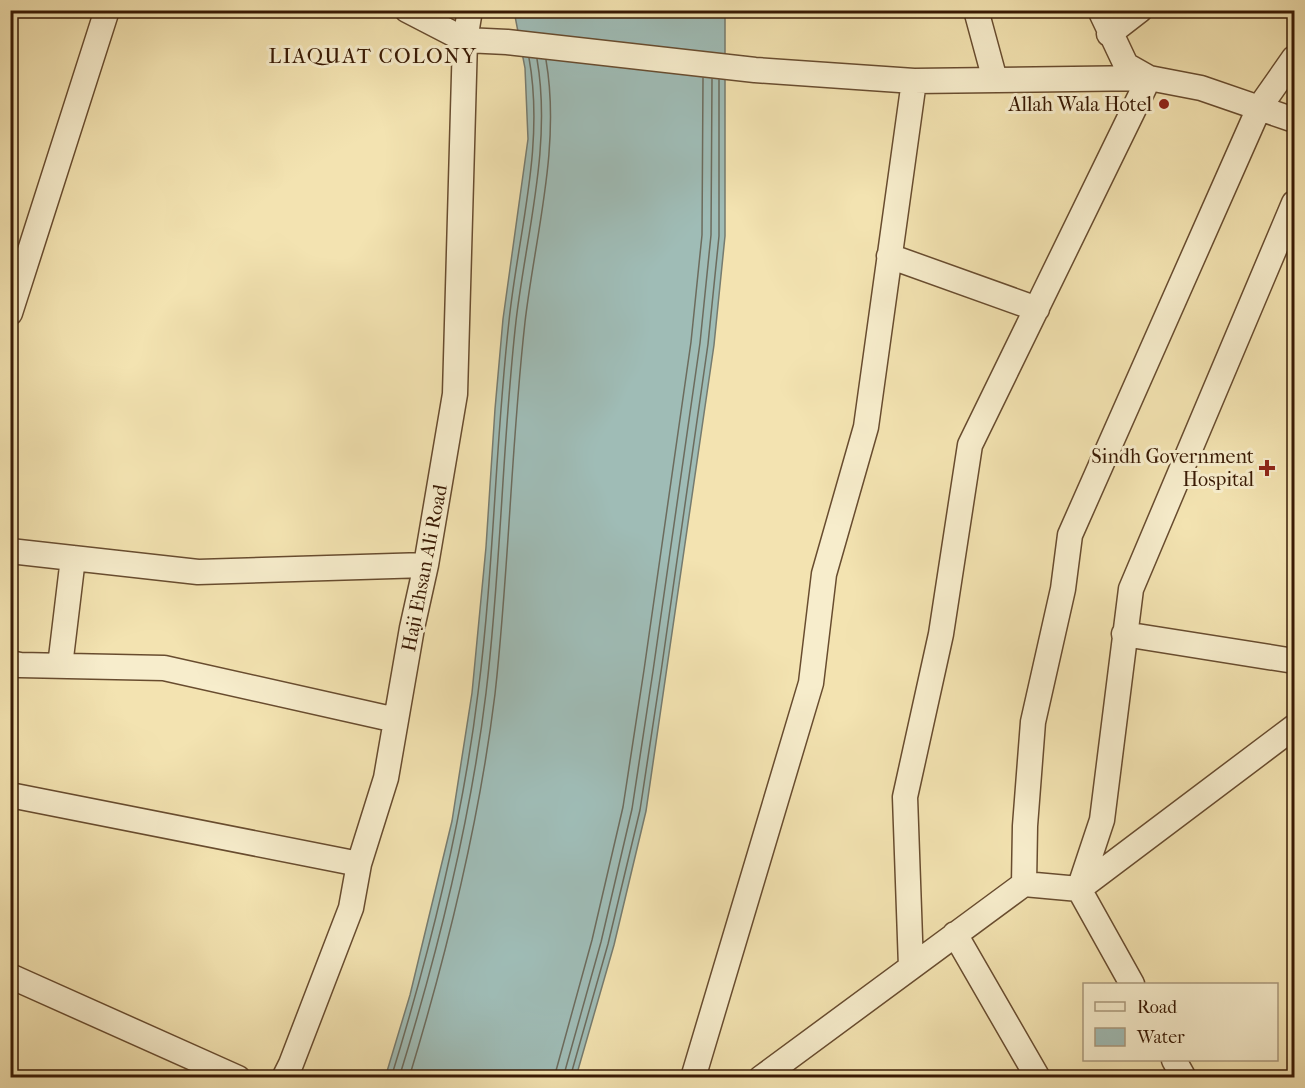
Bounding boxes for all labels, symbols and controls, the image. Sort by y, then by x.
district label: LIAQUAT COLONY [269,44,477,68]
place label: Allah Wala Hotel [1008,93,1152,116]
marker: Allah Wala Hotel [1157,97,1171,111]
place label: Sindh Government Hospital [1091,445,1254,491]
marker: Sindh Government Hospital [1258,459,1276,477]
street label: Haji Ehsan Ali Road [397,482,452,654]
legend [1083,983,1278,1061]
text: Road [1137,997,1177,1018]
text: Water [1136,1027,1185,1048]

